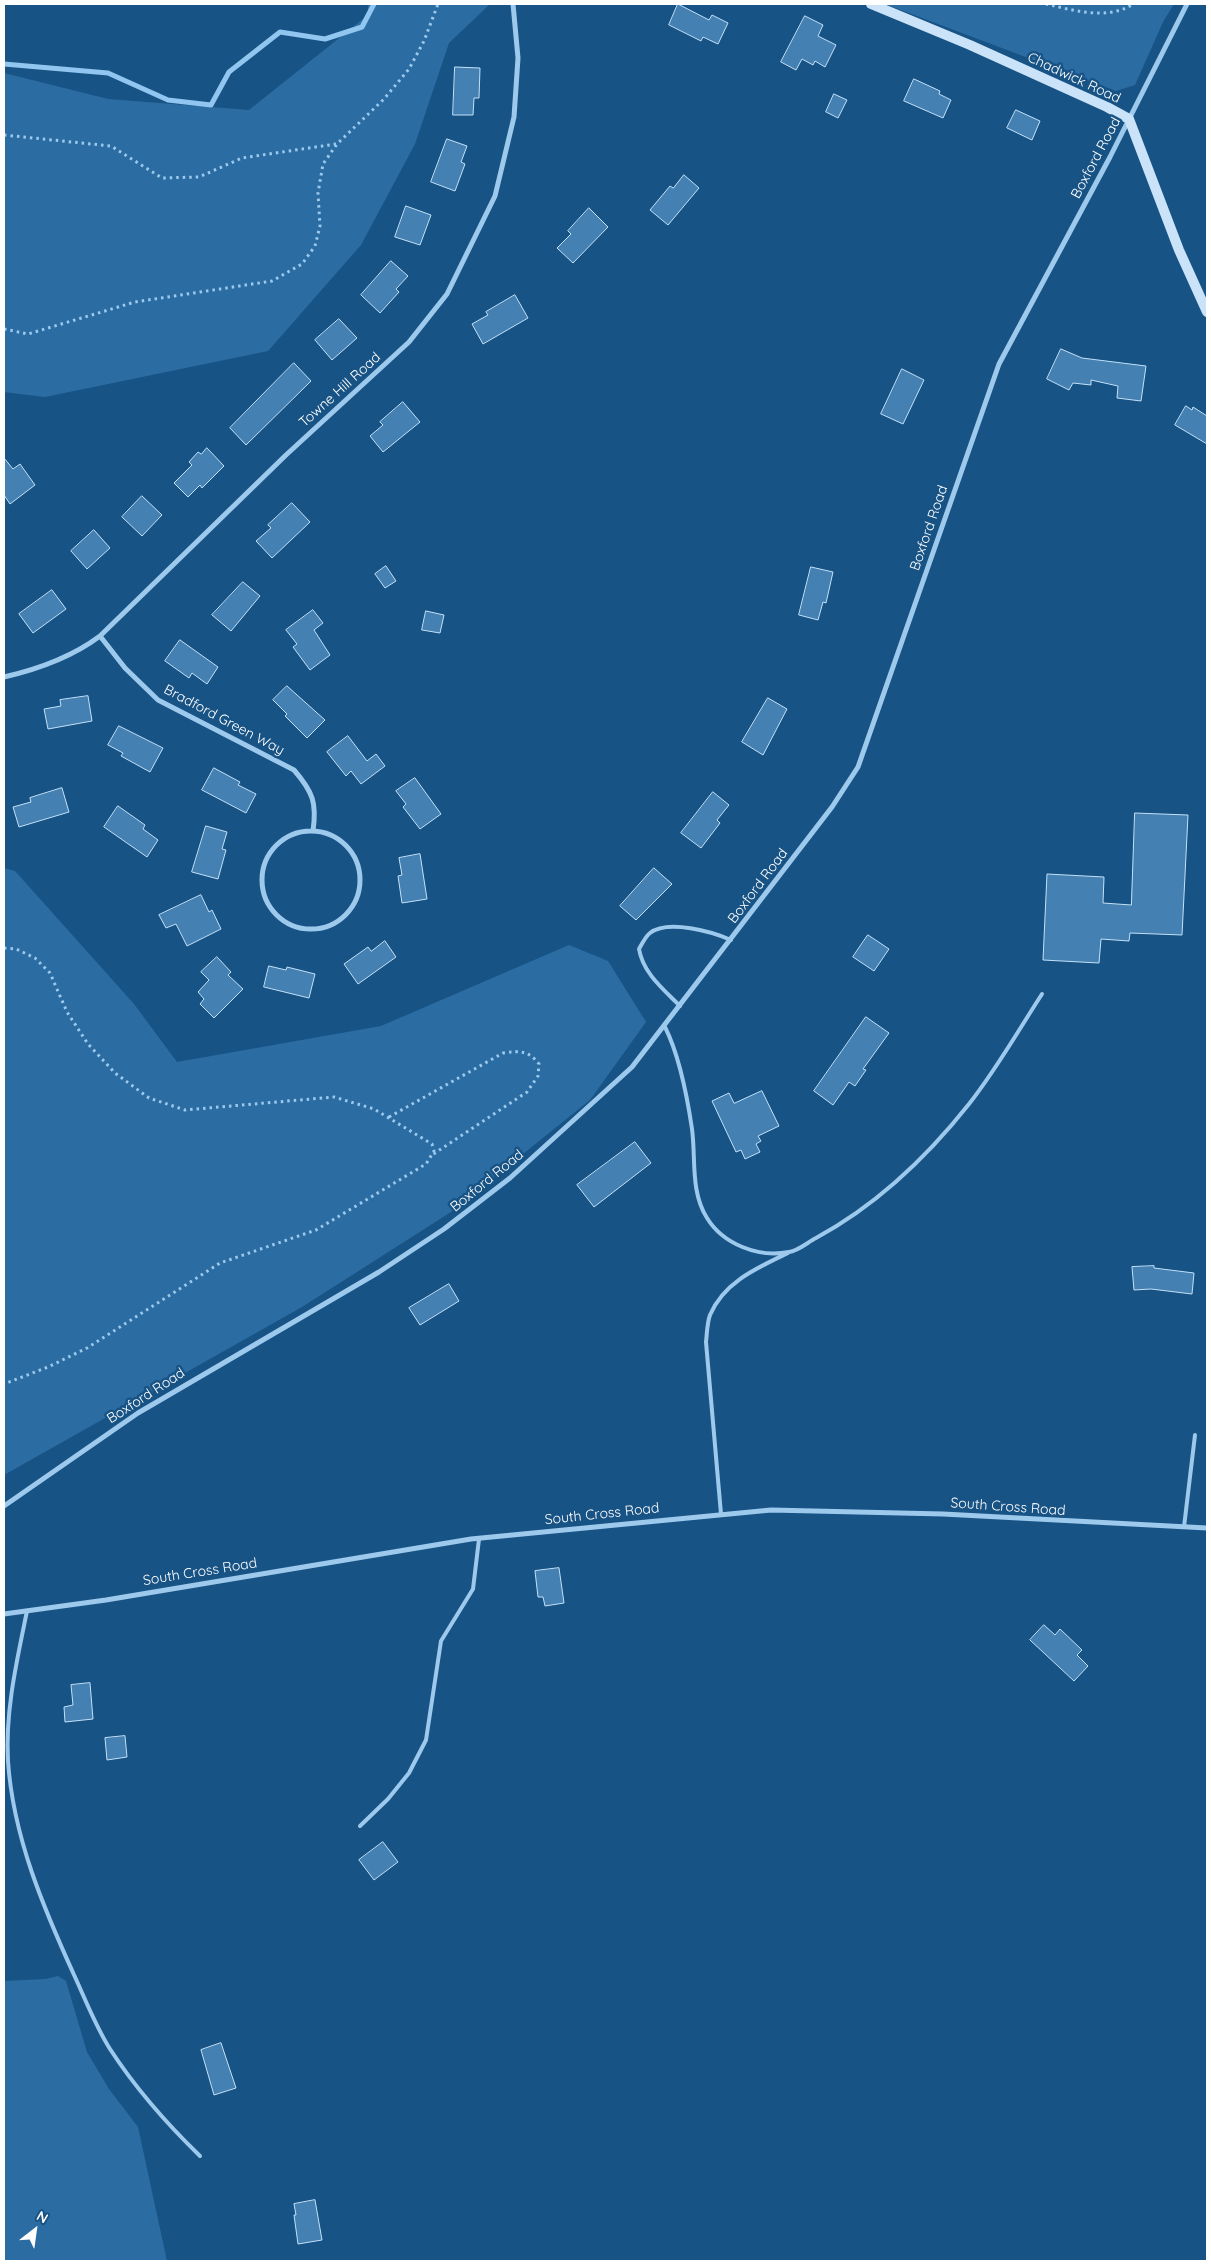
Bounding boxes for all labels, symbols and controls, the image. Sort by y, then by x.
street label: Chadwick Road [1025,49,1123,107]
street label: Boxford Road [1068,115,1124,201]
street label: Towne Hill Road [296,349,384,431]
street label: Boxford Road [907,483,951,573]
street label: Bradford Green Way [161,681,287,759]
street label: Boxford Road [724,845,792,927]
street label: Boxford Road [447,1146,527,1216]
street label: Boxford Road [104,1365,188,1427]
street label: South Cross Road [950,1495,1066,1519]
street label: South Cross Road [544,1500,660,1528]
street label: South Cross Road [142,1555,258,1589]
north arrow [10,2205,60,2255]
text: N [34,2207,51,2227]

